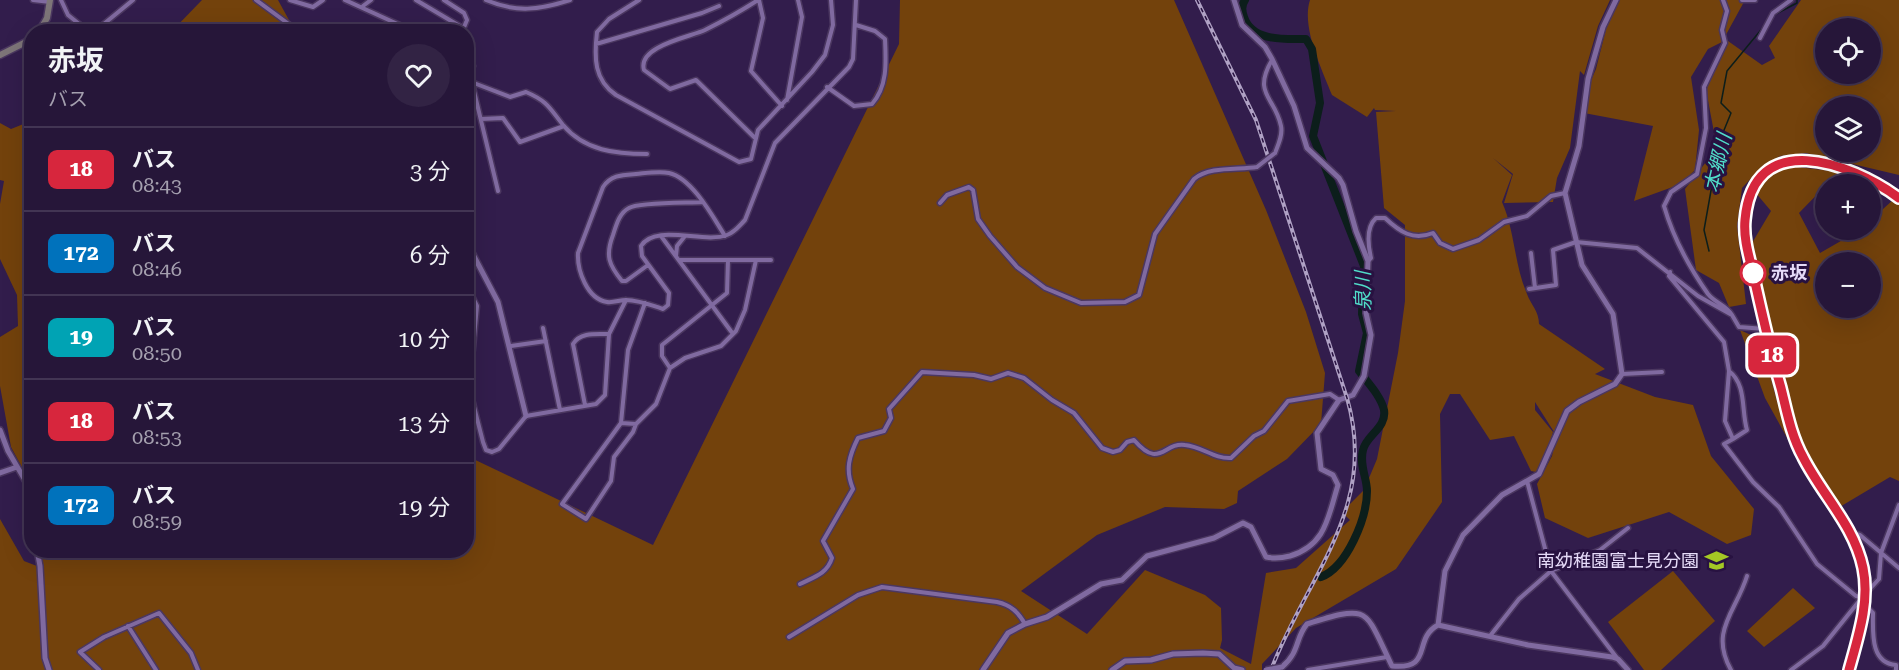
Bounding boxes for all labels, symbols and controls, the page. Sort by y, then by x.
map controls [1815,18,1881,318]
button: locate [1815,18,1881,84]
text: 赤坂 [48,44,104,77]
button: heart [387,44,450,107]
text: バス [48,87,88,111]
button: layers [1815,96,1881,162]
water label: 本郷川 [1700,129,1737,195]
text: バス [132,147,176,172]
text: 18 [69,157,93,181]
text: 3 分 [410,159,450,184]
text: 08:43 [132,173,182,197]
button: + [1815,174,1881,240]
text: バス [132,231,176,256]
text: 172 [63,241,99,265]
text: 6 分 [410,243,450,268]
button: − [1815,252,1881,318]
text: 08:46 [132,257,182,281]
marker: 赤坂 [1740,260,1766,286]
place label: 赤坂 [1771,262,1808,283]
water label: 泉川 [1351,269,1375,311]
text: バス [132,315,176,340]
text: 19 [69,325,93,349]
text: 10 分 [398,327,450,352]
line badge: 18 [1745,336,1799,374]
text: 08:50 [132,341,182,365]
text: 18 [1760,343,1784,367]
text: バス [132,399,176,424]
text: 18 [69,409,93,433]
text: 13 分 [398,411,450,436]
text: 08:53 [132,425,182,449]
text: バス [132,483,176,508]
text: 172 [63,493,99,517]
text: 19 分 [398,495,450,520]
text: 08:59 [132,509,182,533]
school or university icon: 南幼稚園富士見分園 [1704,548,1730,574]
place label: 南幼稚園富士見分園 [1537,550,1699,571]

